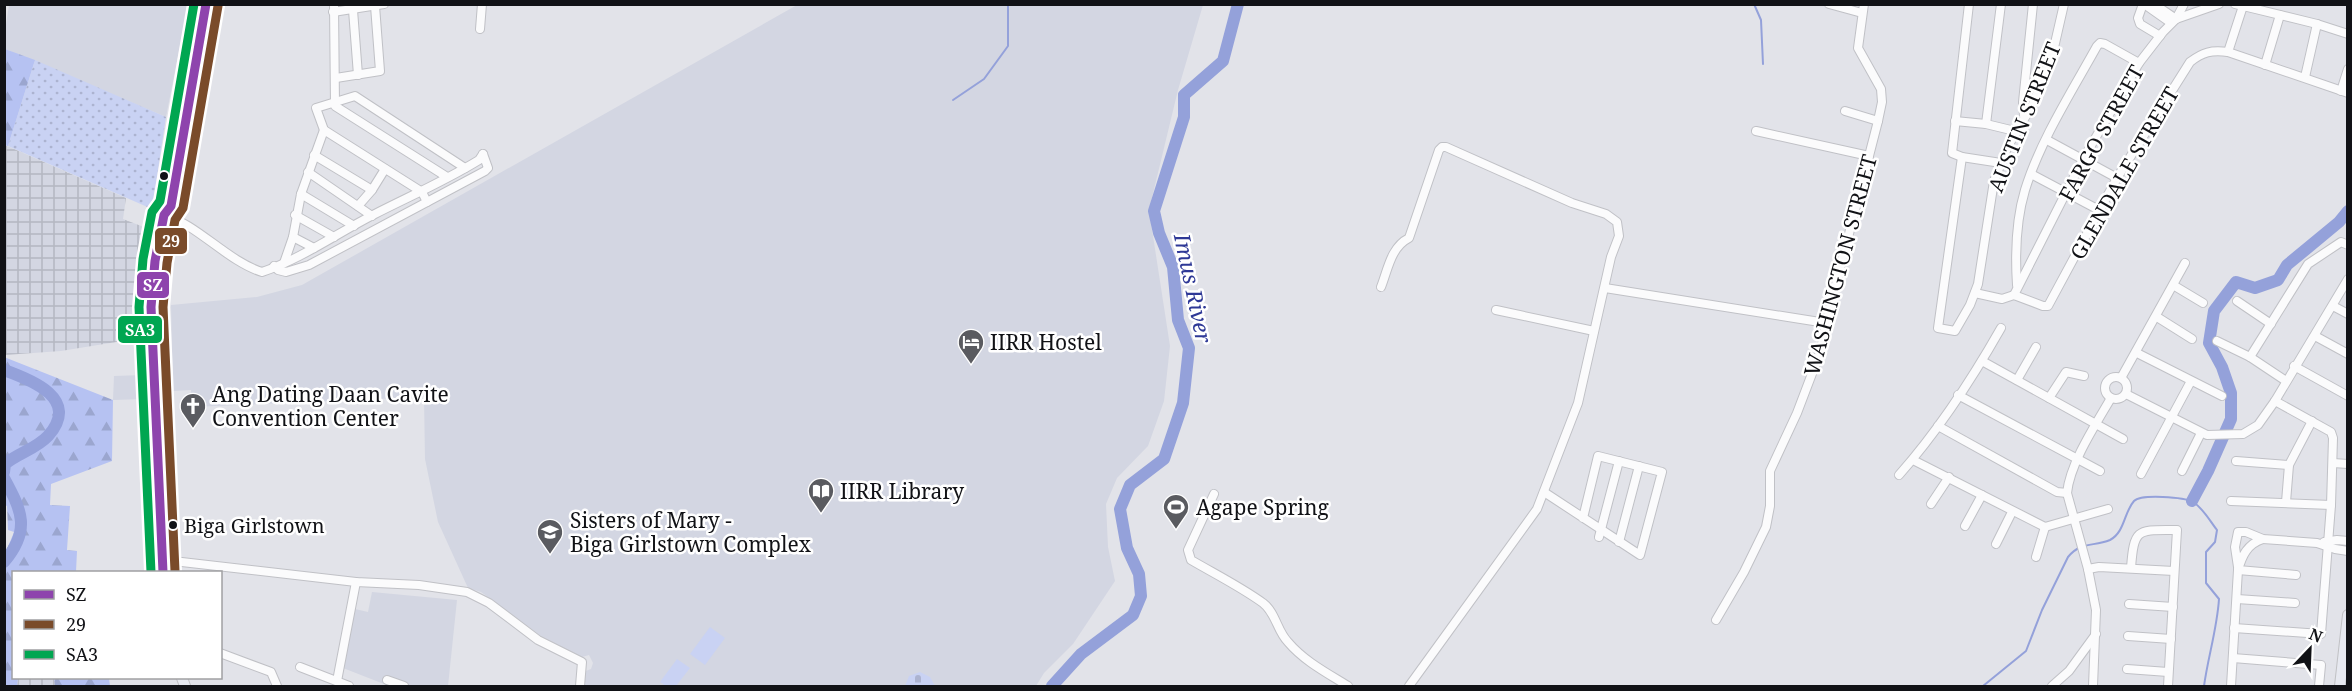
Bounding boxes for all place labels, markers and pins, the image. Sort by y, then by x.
unlabelled marker [158,170,170,182]
hotel icon: IIRR Hostel [956,327,986,365]
place label: IIRR Hostel [990,328,1102,356]
place label: Ang Dating Daan Cavite Convention Center [212,380,449,432]
church icon: Ang Dating Daan Cavite Convention Center [178,391,208,429]
library icon: IIRR Library [806,476,836,514]
place label: IIRR Library [840,477,964,505]
sports icon: Agape Spring [1161,492,1191,530]
place label: Agape Spring [1196,493,1330,521]
place label: Sisters of Mary - Biga Girlstown Complex [570,506,812,558]
place label: Biga Girlstown [184,512,325,539]
school or university icon: Sisters of Mary - Biga Girlstown Complex [535,517,565,555]
marker: Biga Girlstown [167,519,179,531]

